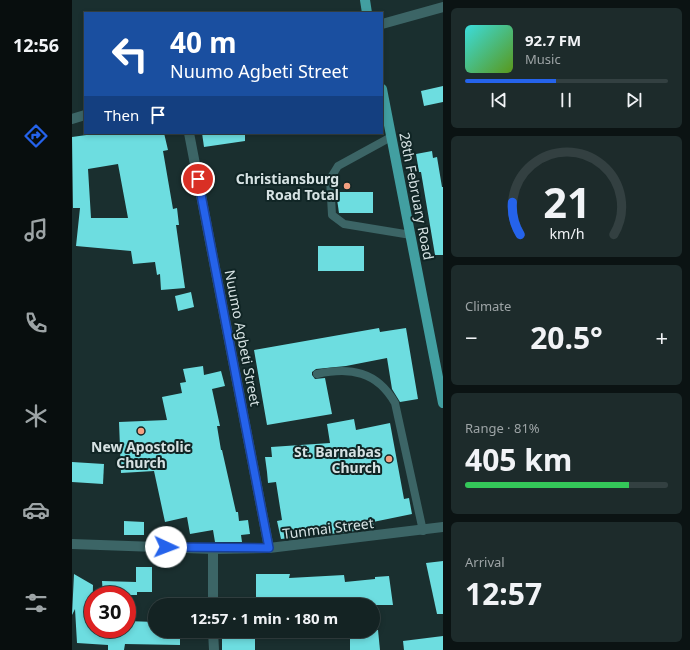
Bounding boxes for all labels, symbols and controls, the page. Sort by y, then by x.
text: 40 m [170,23,237,61]
icon: left [104,28,156,80]
text: 92.7 FM [525,30,581,50]
text: 12:56 [13,33,59,57]
text: Music [525,50,561,68]
text: Nuumo Agbeti Street [170,59,348,83]
icon: previous [488,89,510,111]
icon: pause [555,89,577,111]
icon: next [623,89,645,111]
icon: arrive [147,104,169,126]
text: Then [104,105,139,125]
icon: directions [22,122,50,150]
street label: 28th February Road [395,131,439,261]
pin [181,162,215,196]
icon: arrive [187,168,209,190]
place label: Christiansburg Road Total [236,169,339,204]
text: 21 [543,173,590,229]
marker: Christiansburg Road Total [342,181,352,191]
icon: music [22,216,50,244]
text: km/h [549,223,584,242]
street label: Nuumo Agbeti Street [220,268,266,408]
text: Climate [465,297,511,315]
icon: phone [22,309,50,337]
text: 20.5° [530,317,603,358]
text: − [465,322,478,352]
text: + [655,322,668,352]
icon: climate [22,402,50,430]
text: Range · 81% [465,419,540,437]
marker: New Apostolic Church [136,426,146,436]
place label: New Apostolic Church [91,437,191,472]
text: 405 km [465,439,572,480]
place label: St. Barnabas Church [294,442,381,477]
marker: St. Barnabas Church [384,454,394,464]
icon: car [22,496,50,524]
street label: Tunmai Street [281,513,375,543]
position arrow [145,526,187,568]
text: Arrival [465,553,505,571]
text: 12:57 [465,573,542,614]
speed limit sign: 30 [84,586,136,638]
icon: filters [22,589,50,617]
text: 12:57 · 1 min · 180 m [190,608,338,628]

